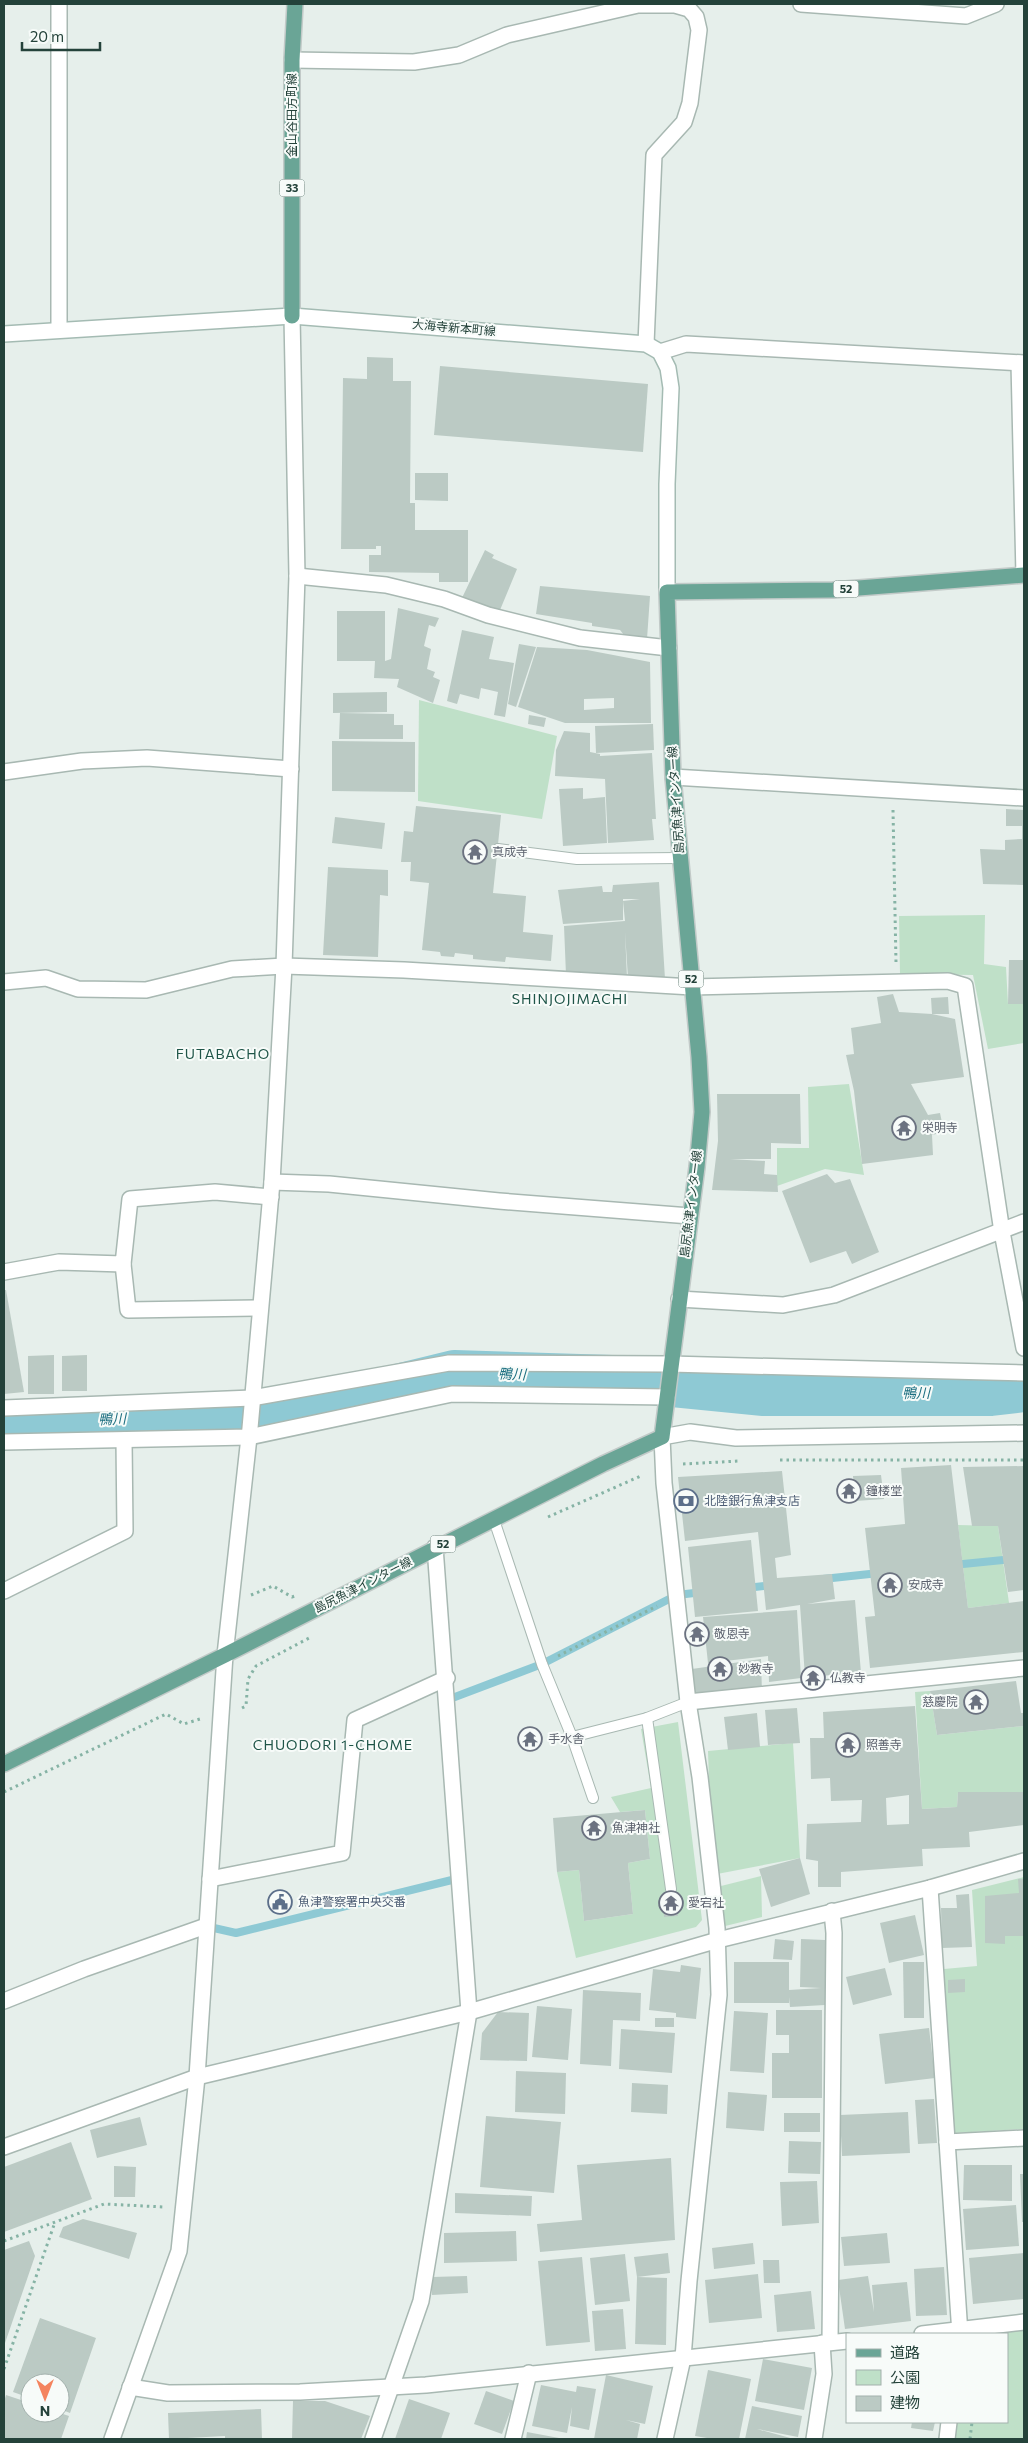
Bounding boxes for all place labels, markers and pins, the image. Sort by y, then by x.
temple icon: 真成寺 [462,839,488,865]
place label: 真成寺 [492,844,528,858]
temple icon: 栄明寺 [891,1115,917,1141]
place label: 栄明寺 [922,1120,958,1134]
temple icon: 鐘楼堂 [836,1478,862,1504]
place label: 鐘楼堂 [866,1483,902,1497]
bank icon: 北陸銀行魚津支店 [673,1488,699,1514]
place label: 北陸銀行魚津支店 [704,1493,800,1507]
temple icon: 安成寺 [877,1572,903,1598]
place label: 安成寺 [908,1577,944,1591]
temple icon: 敬恩寺 [684,1621,710,1647]
place label: 敬恩寺 [714,1626,750,1640]
temple icon: 妙教寺 [707,1656,733,1682]
place label: 妙教寺 [738,1661,774,1675]
temple icon: 仏教寺 [800,1665,826,1691]
place label: 仏教寺 [830,1670,866,1684]
temple icon: 慈慶院 [963,1689,989,1715]
place label: 慈慶院 [922,1694,958,1708]
temple icon: 手水舎 [517,1726,543,1752]
place label: 手水舎 [548,1731,584,1745]
temple icon: 照善寺 [835,1732,861,1758]
place label: 照善寺 [866,1737,902,1751]
temple icon: 魚津神社 [581,1815,607,1841]
place label: 魚津神社 [612,1820,660,1834]
public building icon: 魚津警察署中央交番 [267,1889,293,1915]
temple icon: 愛宕社 [658,1890,684,1916]
place label: 魚津警察署中央交番 [298,1894,406,1908]
place label: 愛宕社 [688,1895,724,1909]

